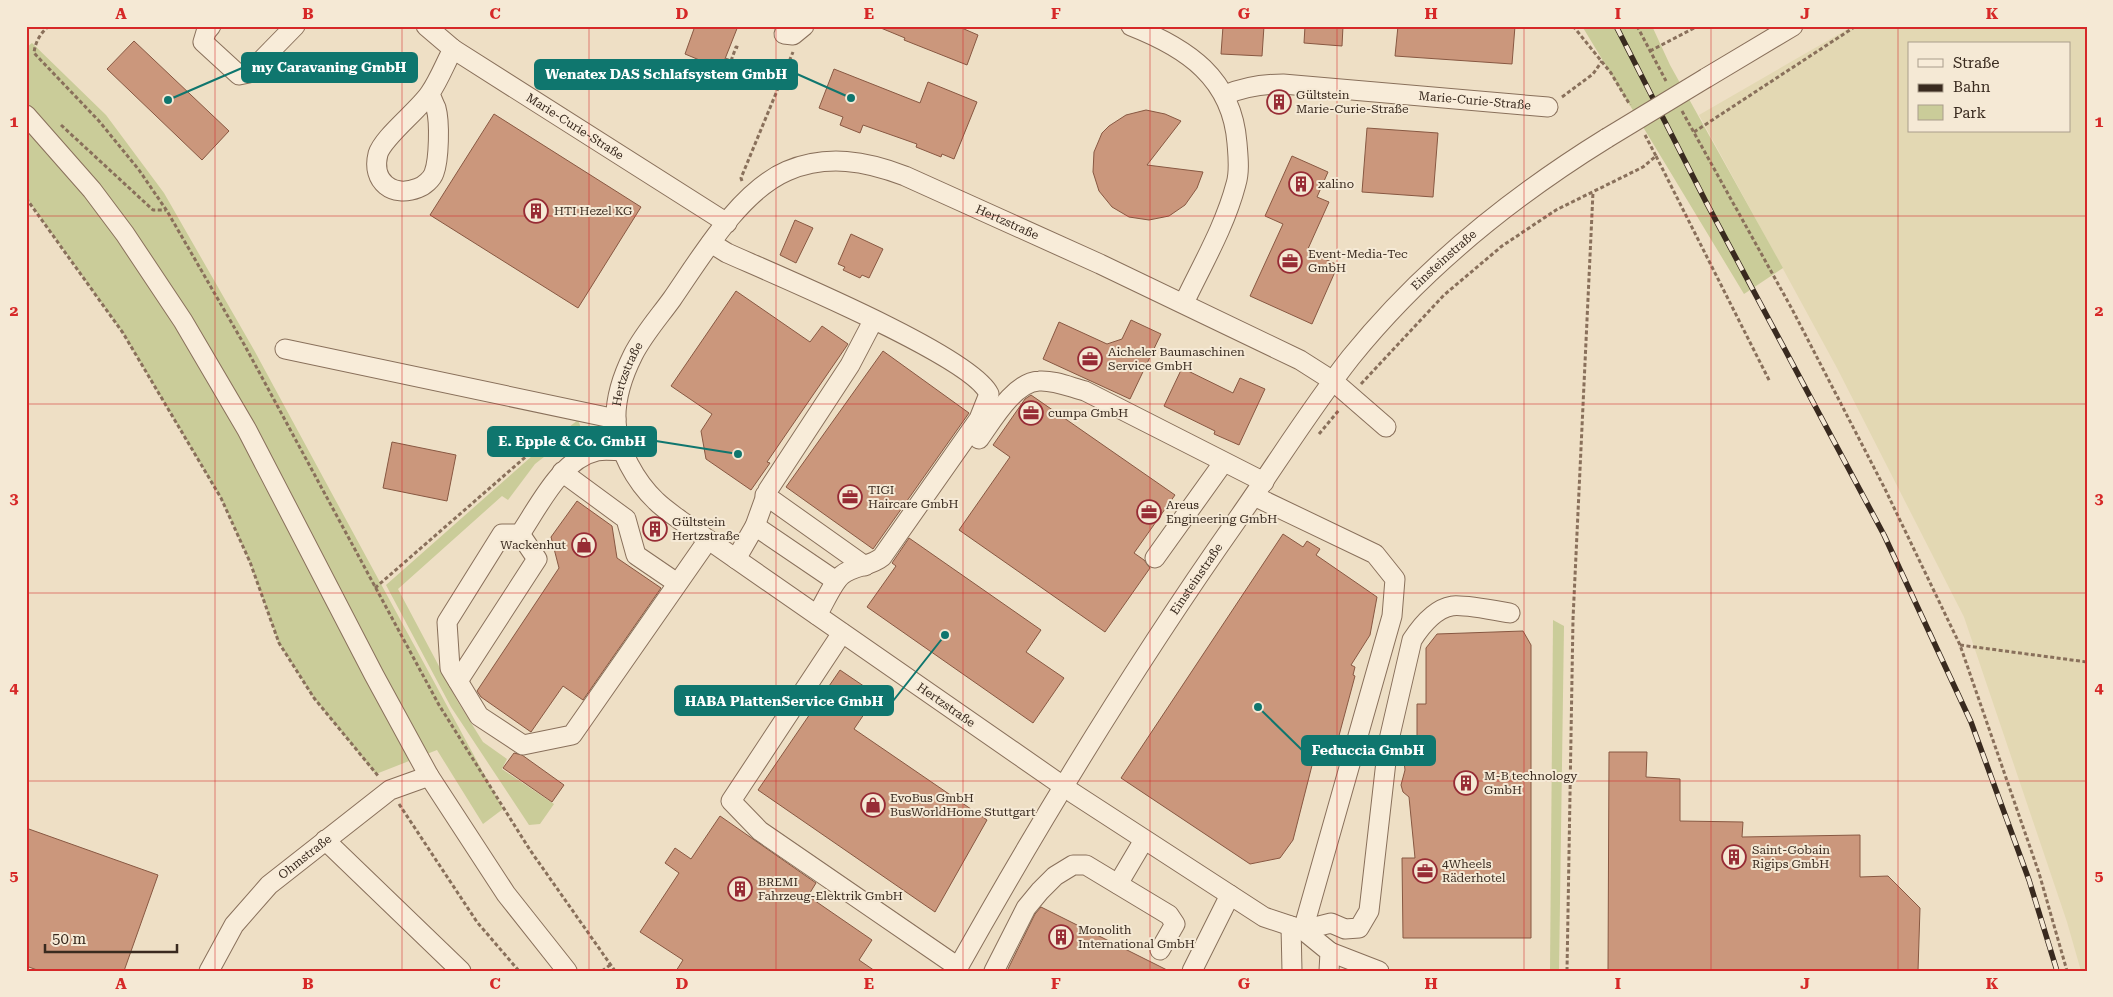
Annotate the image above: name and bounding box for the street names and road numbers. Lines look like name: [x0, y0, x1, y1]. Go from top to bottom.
street label: Marie-Curie-Straße: [1418, 89, 1532, 113]
street label: Marie-Curie-Straße: [524, 90, 627, 163]
street label: Hertzstraße: [974, 202, 1041, 243]
street label: Einsteinstraße: [1408, 227, 1480, 293]
street label: Hertzstraße: [610, 339, 646, 407]
street label: Einsteinstraße: [1167, 540, 1226, 617]
street label: Hertzstraße: [914, 680, 978, 730]
street label: Ohmstraße: [275, 831, 335, 882]

